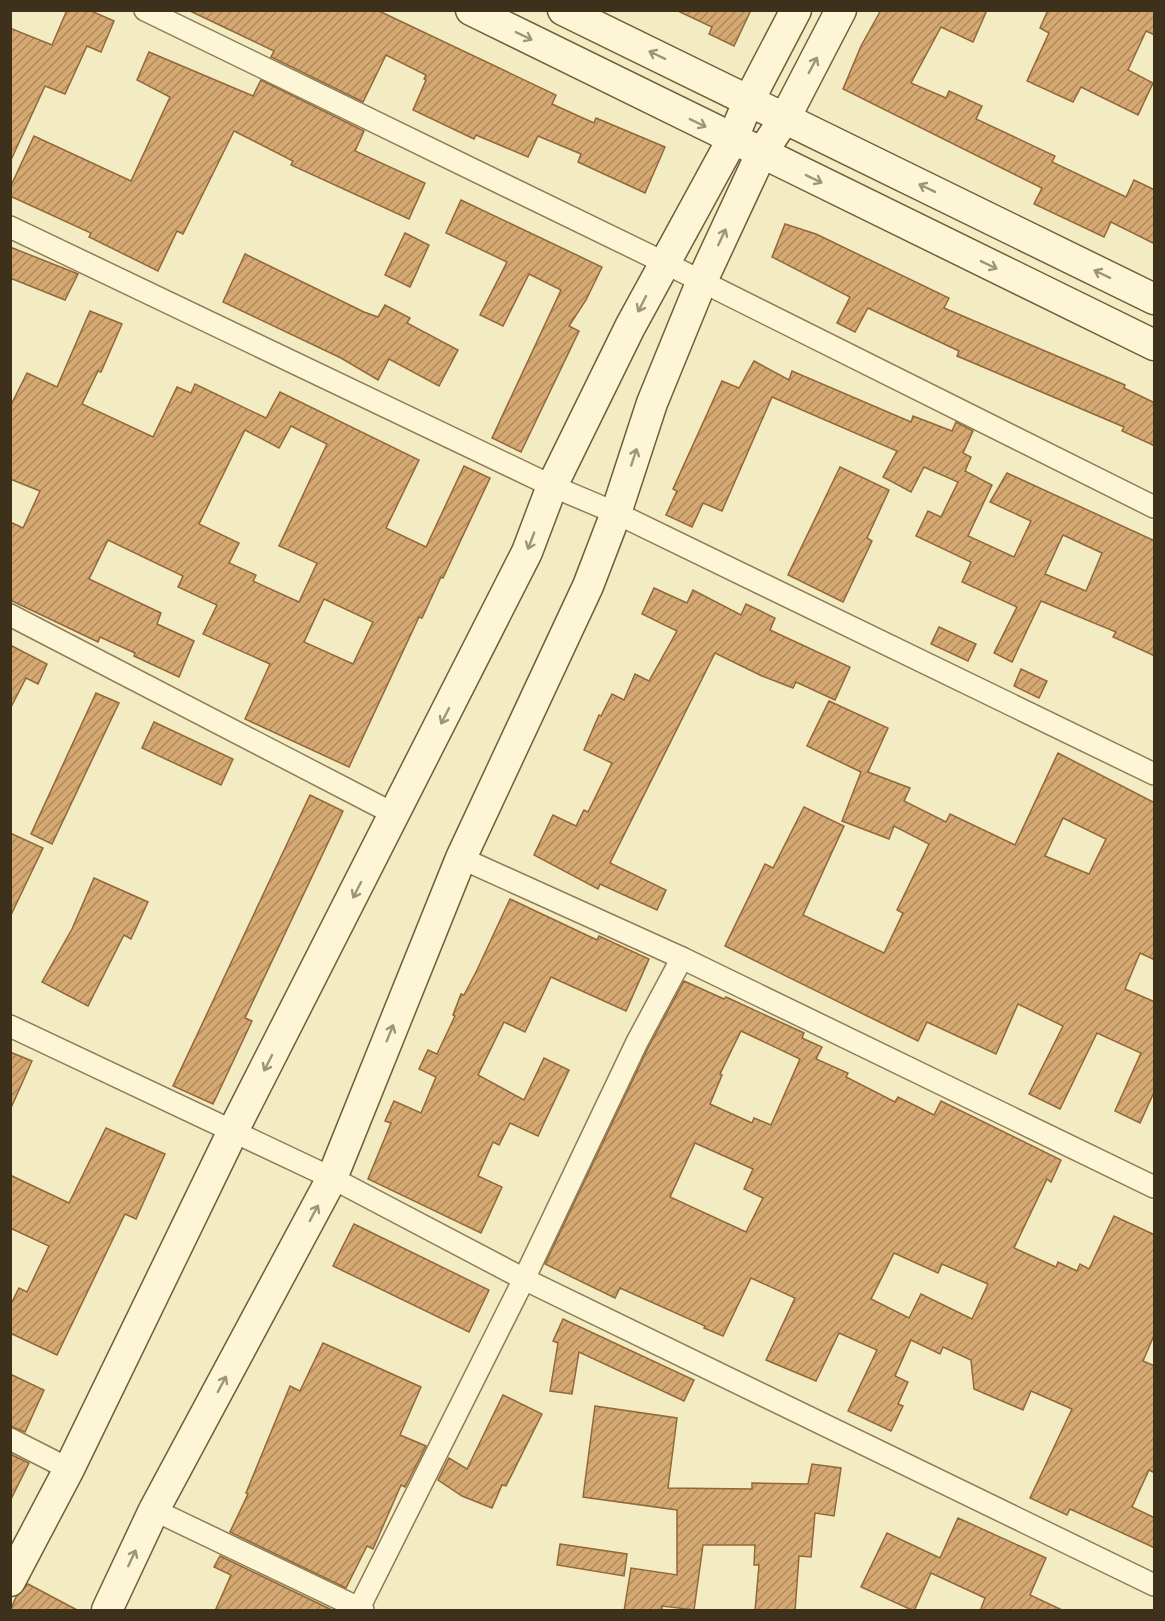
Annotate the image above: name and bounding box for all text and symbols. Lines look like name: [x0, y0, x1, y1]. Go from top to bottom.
one-way arrow: [514, 31, 532, 43]
one-way arrow: [648, 49, 666, 61]
one-way arrow: [808, 56, 819, 74]
one-way arrow: [689, 118, 707, 129]
one-way arrow: [804, 174, 822, 186]
one-way arrow: [918, 181, 936, 193]
one-way arrow: [717, 229, 729, 247]
one-way arrow: [980, 259, 998, 271]
one-way arrow: [1093, 267, 1111, 279]
one-way arrow: [636, 295, 648, 312]
one-way arrow: [630, 448, 641, 467]
one-way arrow: [525, 531, 536, 550]
one-way arrow: [439, 706, 451, 724]
one-way arrow: [351, 881, 363, 899]
one-way arrow: [385, 1025, 396, 1043]
one-way arrow: [262, 1054, 273, 1072]
one-way arrow: [309, 1204, 320, 1222]
one-way arrow: [217, 1376, 228, 1394]
one-way arrow: [127, 1549, 139, 1567]

